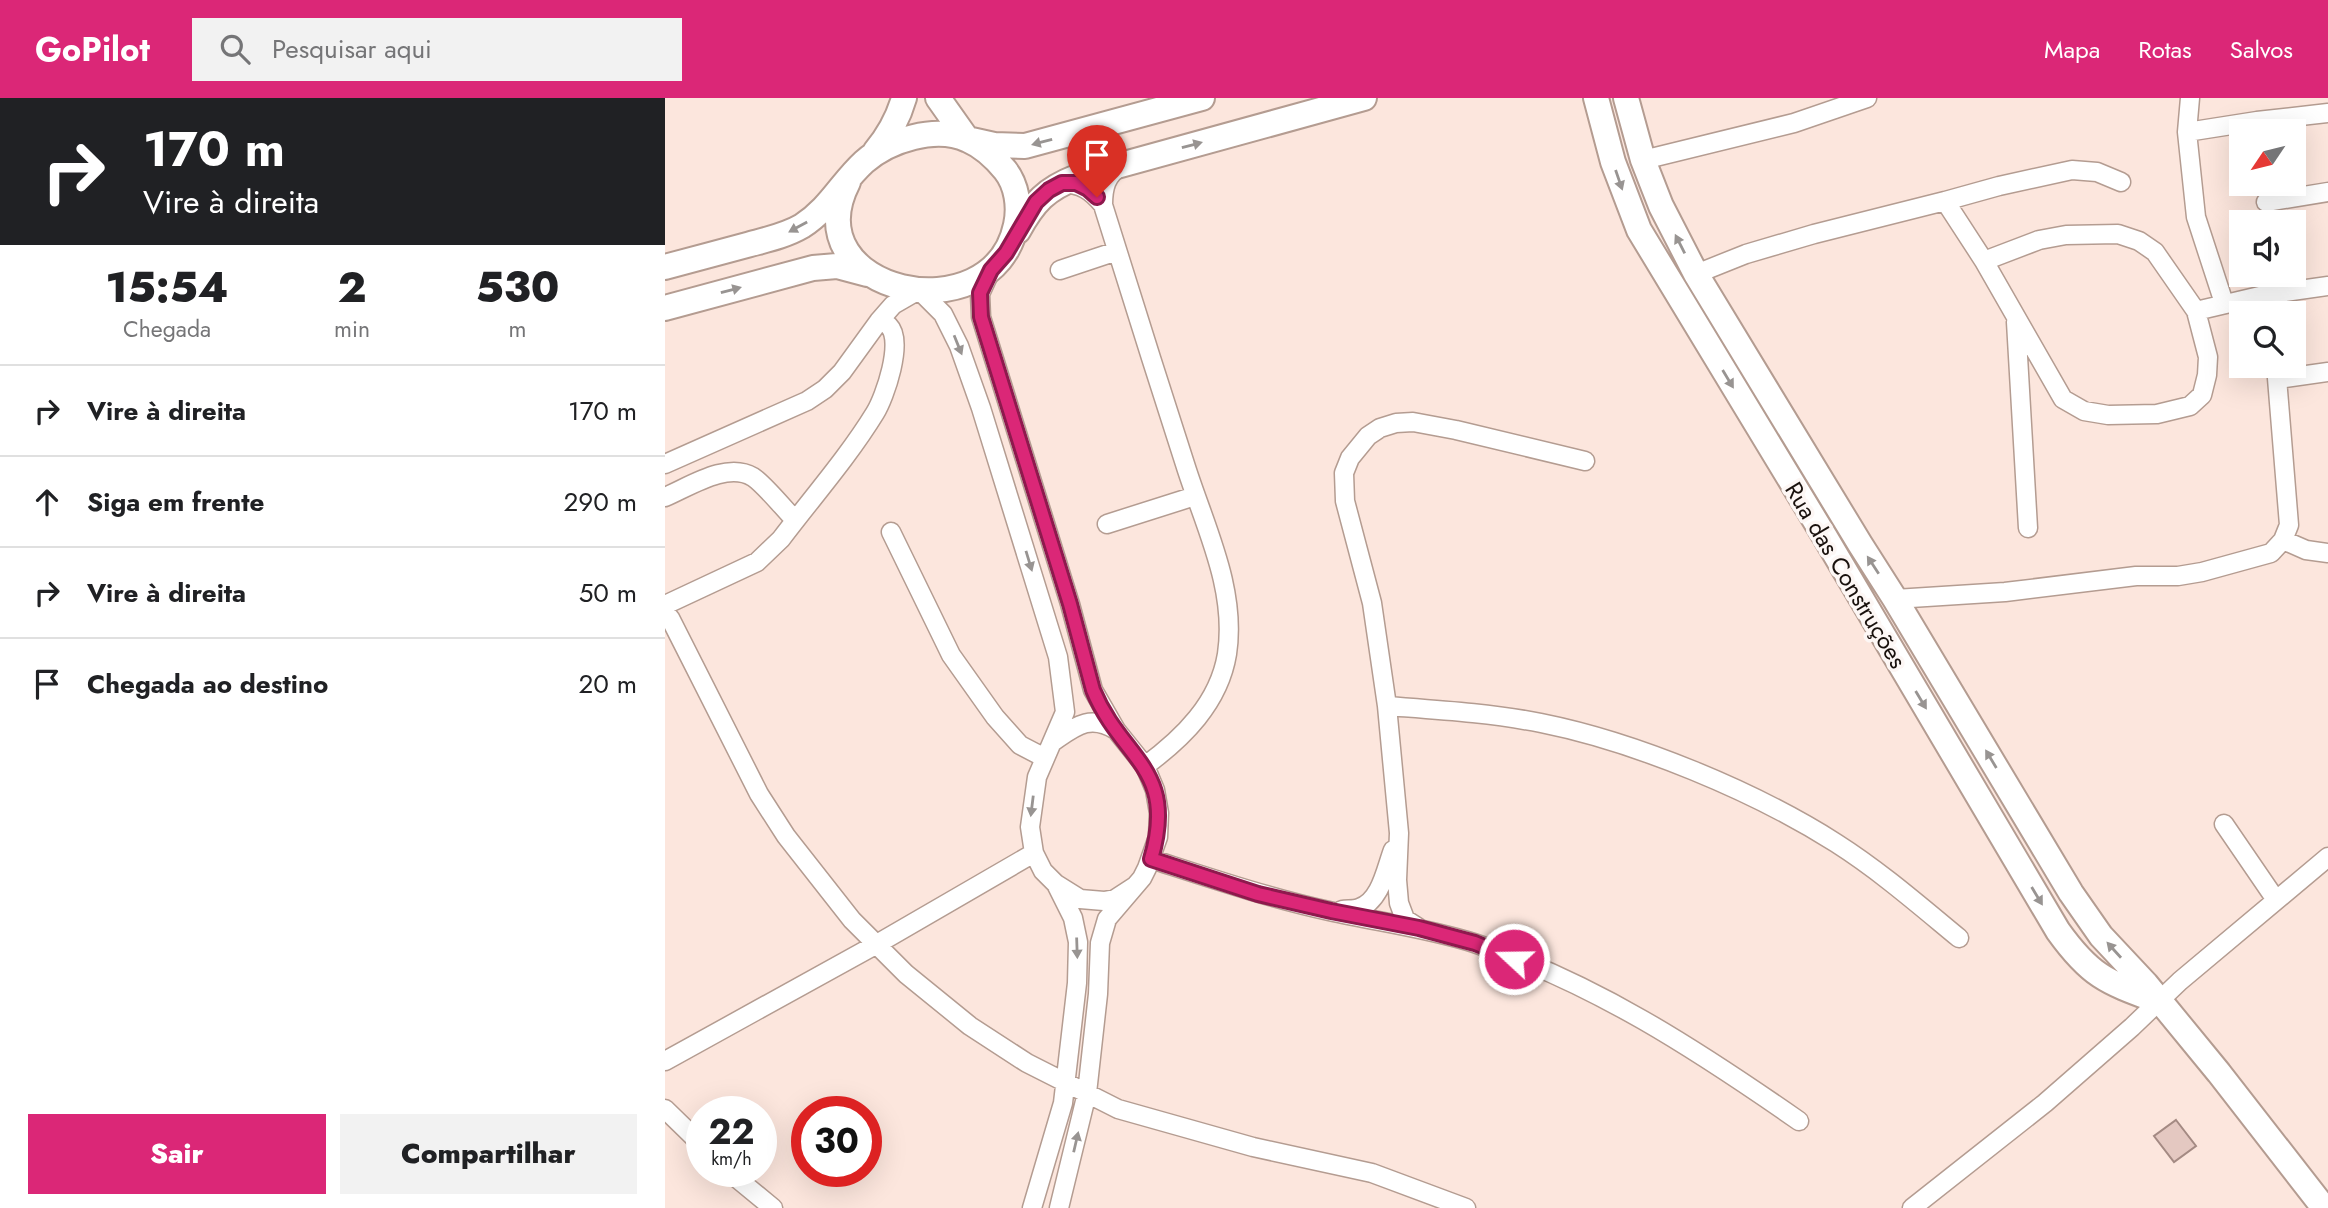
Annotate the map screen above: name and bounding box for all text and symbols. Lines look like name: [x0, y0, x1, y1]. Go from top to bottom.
search box: [192, 18, 682, 81]
text: GoPilot: [35, 26, 150, 73]
icon: search: [216, 30, 254, 68]
text: Pesquisar aqui: [272, 30, 432, 68]
text: Mapa: [2044, 32, 2100, 67]
text: Rotas: [2138, 32, 2192, 67]
text: Salvos: [2230, 32, 2293, 67]
text: 170 m: [143, 114, 285, 184]
north arrow: [2229, 119, 2307, 196]
map controls: [2229, 119, 2306, 378]
pin: [1067, 125, 1127, 197]
icon: right: [28, 126, 119, 217]
icon: arrive: [1078, 136, 1116, 174]
one-way arrow: [1031, 137, 1052, 147]
one-way arrow: [1181, 139, 1203, 150]
one-way arrow: [1614, 170, 1625, 191]
text: Vire à direita: [143, 179, 319, 225]
button: sound: [2229, 210, 2306, 287]
one-way arrow: [788, 221, 807, 233]
one-way arrow: [1674, 234, 1686, 254]
text: 15:54: [106, 257, 229, 318]
text: 2: [338, 257, 366, 318]
text: 530: [476, 257, 559, 318]
one-way arrow: [720, 284, 742, 295]
button: search: [2229, 301, 2306, 378]
text: Chegada: [123, 312, 211, 346]
text: min: [334, 312, 370, 346]
text: m: [509, 312, 527, 346]
one-way arrow: [953, 335, 964, 356]
one-way arrow: [1722, 369, 1734, 388]
icon: right: [28, 392, 66, 430]
text: Vire à direita: [87, 392, 246, 430]
text: 170 m: [568, 392, 637, 430]
street label: Rua das Construções: [1776, 475, 1916, 675]
icon: ahead: [28, 483, 66, 521]
text: Siga em frente: [87, 483, 264, 521]
text: 290 m: [564, 483, 637, 521]
one-way arrow: [1024, 551, 1035, 572]
one-way arrow: [1867, 555, 1880, 574]
icon: right: [28, 574, 66, 612]
text: Vire à direita: [87, 574, 246, 612]
text: 50 m: [579, 574, 637, 612]
icon: arrive: [28, 665, 66, 703]
text: Chegada ao destino: [87, 665, 328, 703]
text: 20 m: [579, 665, 637, 703]
one-way arrow: [1914, 690, 1926, 710]
one-way arrow: [1985, 750, 1997, 769]
one-way arrow: [1027, 796, 1038, 818]
one-way arrow: [2030, 886, 2043, 905]
position arrow: [1477, 922, 1551, 996]
one-way arrow: [1072, 937, 1083, 959]
one-way arrow: [2106, 942, 2122, 959]
speed limit sign: 30: [791, 1096, 882, 1187]
text: 22: [709, 1107, 754, 1157]
button: Sair: [28, 1114, 326, 1194]
button: Compartilhar: [340, 1114, 637, 1194]
one-way arrow: [1071, 1131, 1082, 1153]
text: km/h: [711, 1146, 752, 1172]

